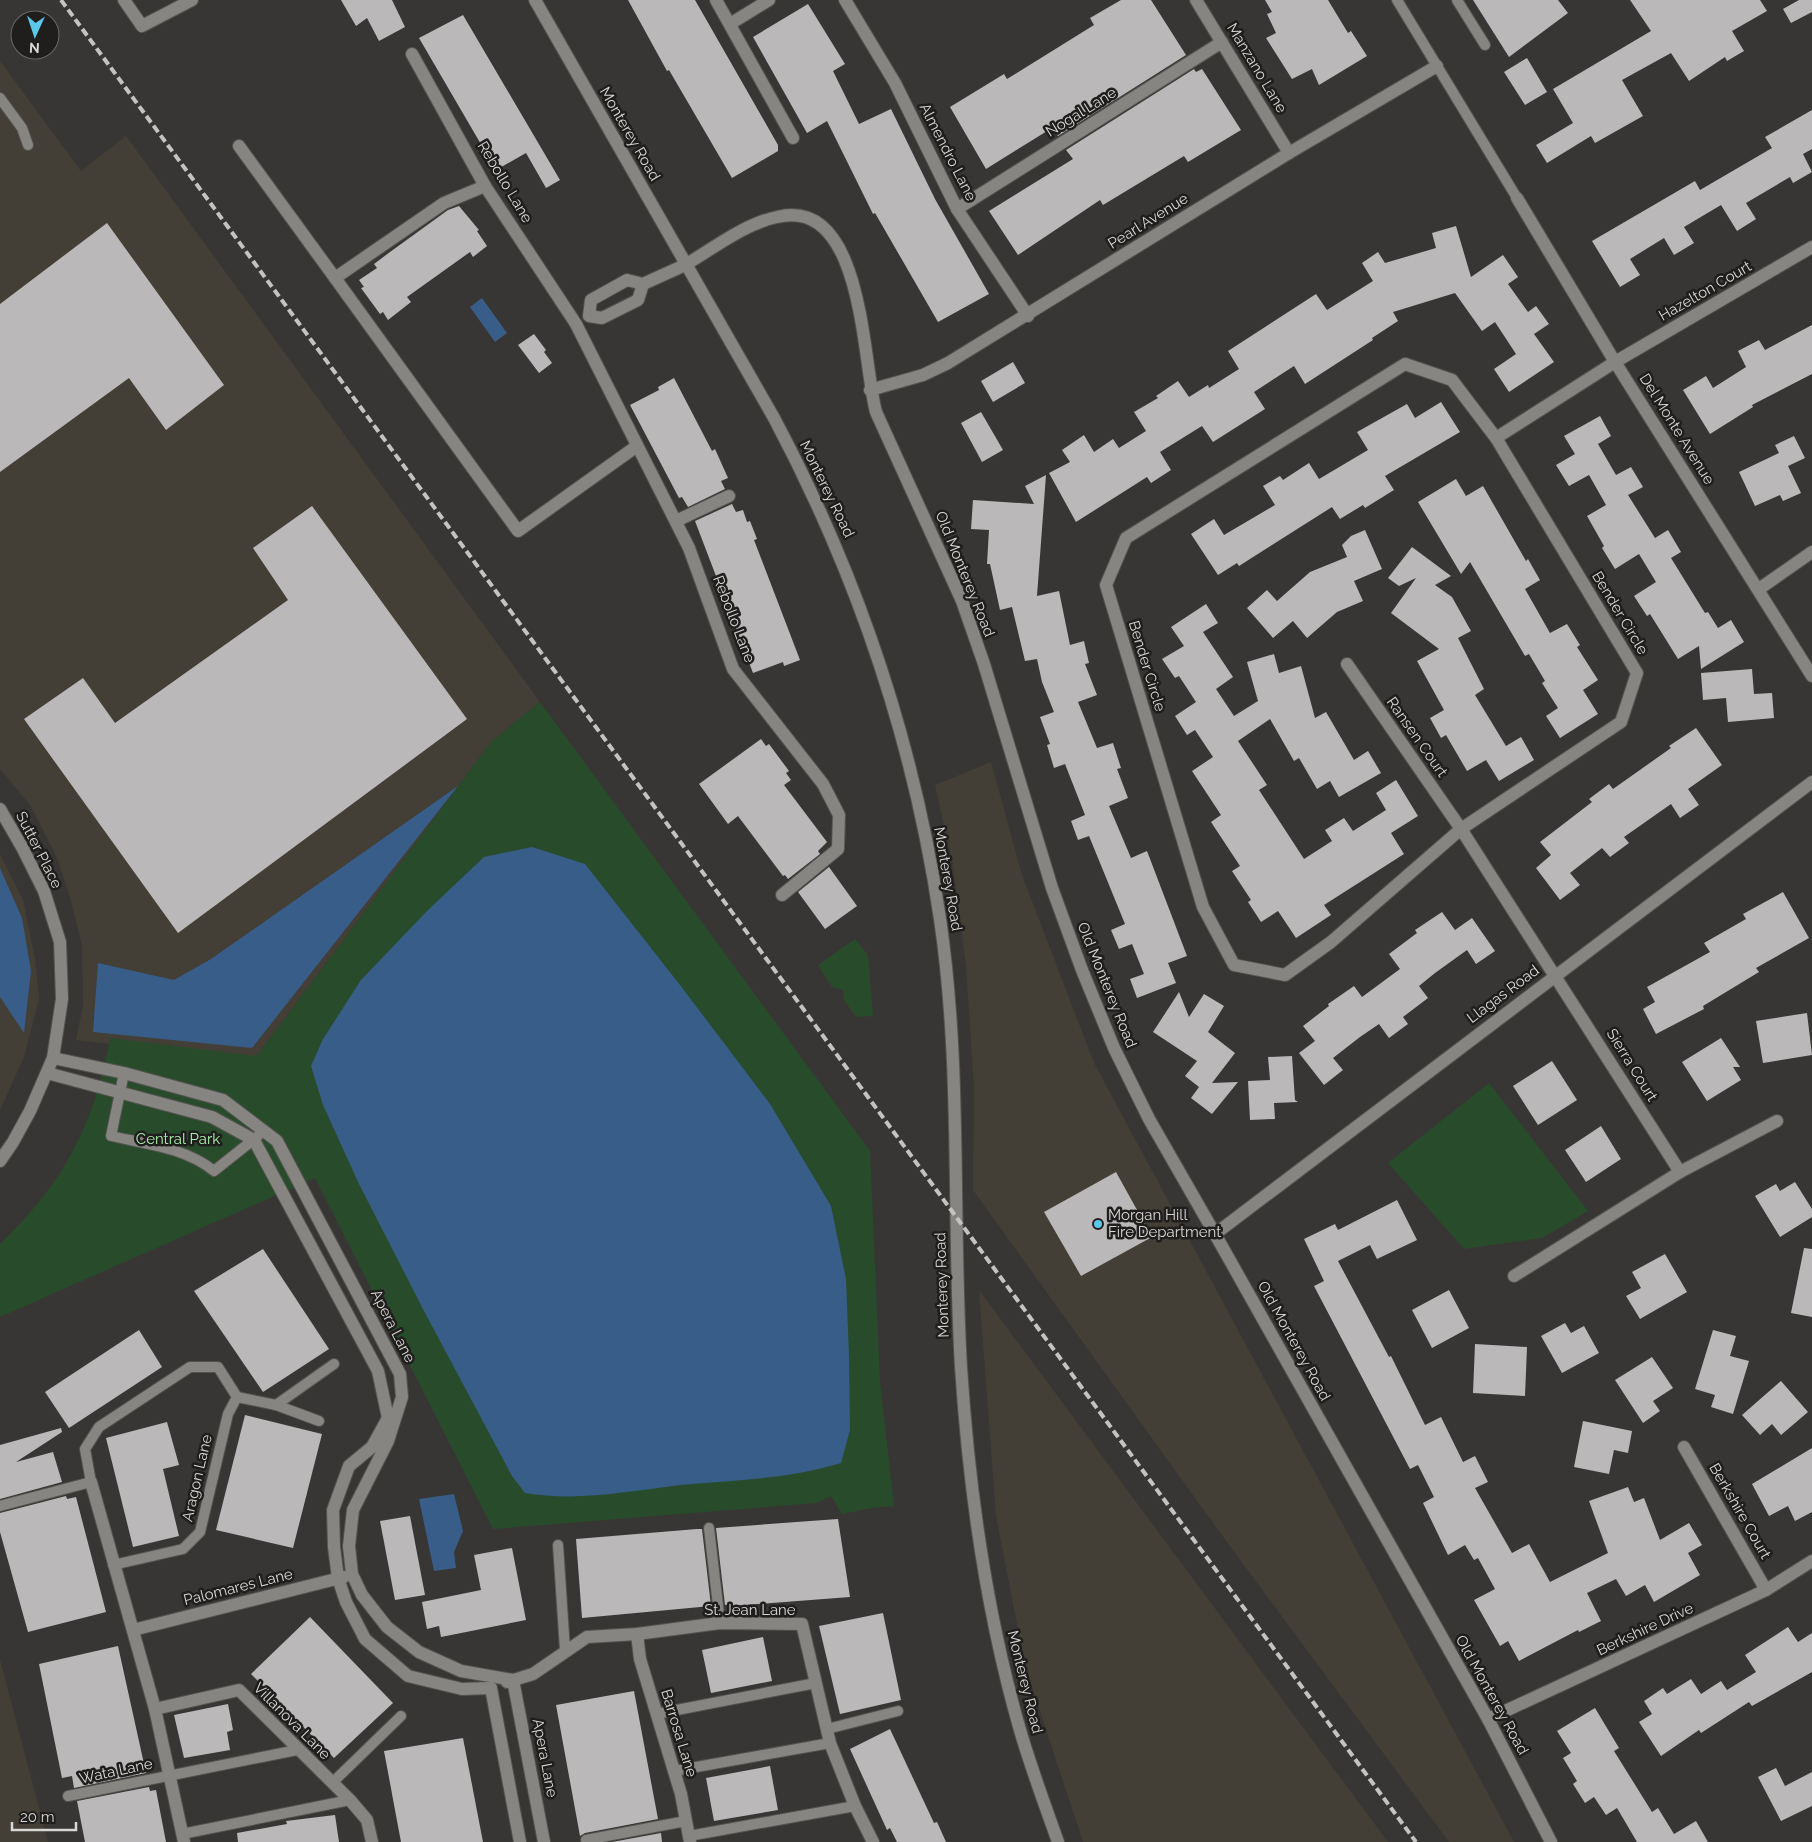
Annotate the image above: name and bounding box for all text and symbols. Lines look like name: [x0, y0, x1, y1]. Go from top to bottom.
north arrow: [10, 10, 60, 60]
street label: Manzano Lane: [1223, 20, 1291, 116]
text: N: [29, 40, 40, 56]
street label: Nogal Lane: [1042, 83, 1120, 141]
street label: Monterey Road: [596, 84, 664, 184]
street label: Almendro Lane: [916, 100, 980, 204]
street label: Rebollo Lane: [474, 138, 536, 226]
street label: Pearl Avenue: [1105, 189, 1192, 253]
street label: Hazelton Court: [1655, 257, 1755, 325]
street label: Del Monte Avenue: [1636, 370, 1718, 488]
street label: Monterey Road: [796, 438, 858, 540]
street label: Old Monterey Road: [932, 509, 998, 639]
street label: Bender Circle: [1588, 568, 1652, 658]
street label: Rebollo Lane: [709, 573, 759, 665]
street label: Bender Circle: [1125, 618, 1169, 714]
street label: Ransen Court: [1383, 693, 1451, 781]
street label: Sutter Place: [12, 808, 66, 892]
street label: Monterey Road: [930, 826, 966, 932]
street label: Old Monterey Road: [1074, 920, 1140, 1050]
street label: Llagas Road: [1463, 961, 1543, 1027]
street label: Sierra Court: [1603, 1025, 1661, 1105]
park label: Central Park: [136, 1130, 220, 1148]
place label: Morgan Hill Fire Department: [1108, 1206, 1221, 1241]
marker: Morgan Hill Fire Department: [1092, 1218, 1104, 1230]
street label: Monterey Road: [931, 1232, 953, 1338]
street label: Old Monterey Road: [1254, 1278, 1334, 1404]
street label: Apera Lane: [367, 1286, 419, 1366]
street label: Aragon Lane: [178, 1433, 216, 1523]
street label: Berkshire Court: [1705, 1460, 1775, 1562]
street label: Palomares Lane: [182, 1565, 295, 1609]
street label: Berkshire Drive: [1594, 1599, 1696, 1659]
street label: St. Jean Lane: [704, 1601, 796, 1619]
street label: Monterey Road: [1004, 1629, 1046, 1735]
street label: Old Monterey Road: [1452, 1632, 1532, 1758]
street label: Villanova Lane: [250, 1679, 334, 1763]
street label: Barrosa Lane: [657, 1687, 701, 1779]
street label: Apera Lane: [529, 1717, 561, 1799]
street label: Wata Lane: [78, 1754, 154, 1788]
scale bar: [12, 1800, 76, 1832]
text: 20 m: [20, 1808, 55, 1826]

